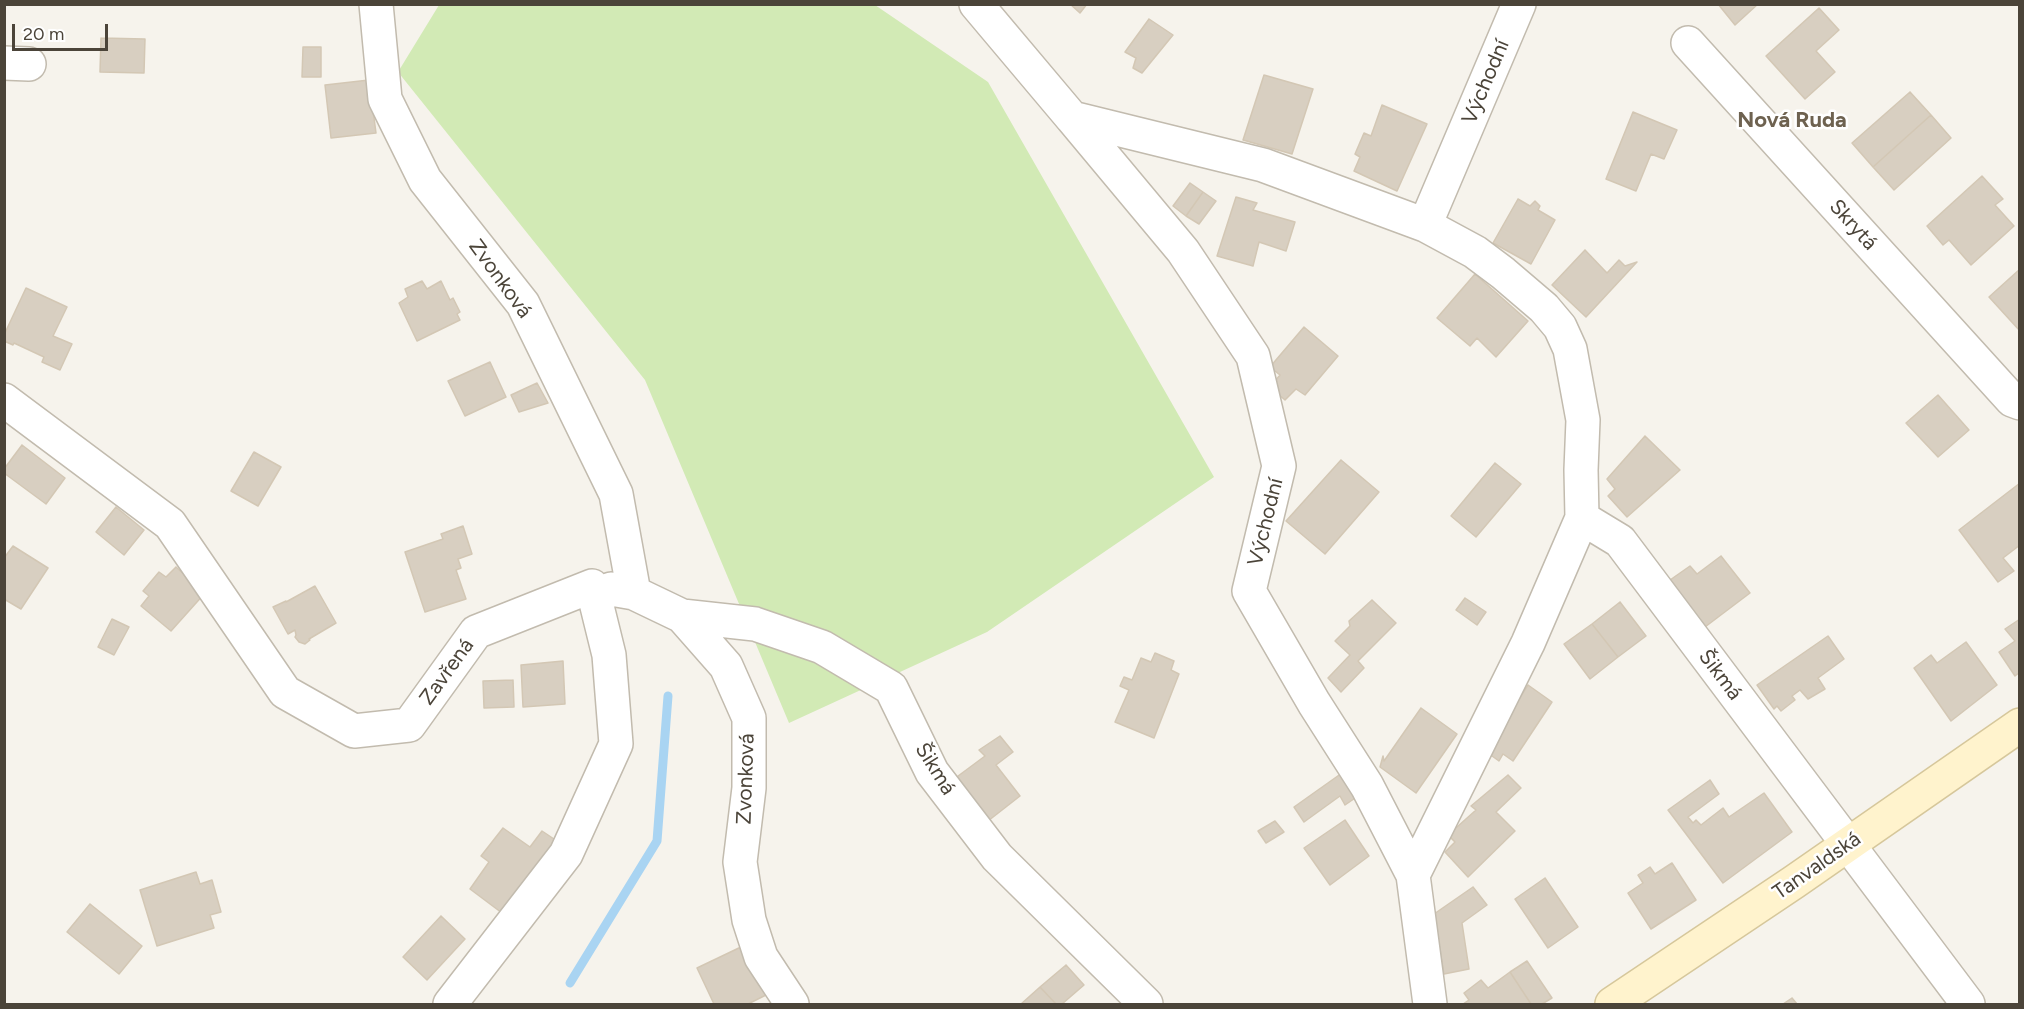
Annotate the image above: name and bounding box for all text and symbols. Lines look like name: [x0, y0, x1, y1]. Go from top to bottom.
scale bar: [15, 12, 111, 50]
text: 20 m: [23, 23, 64, 45]
street label: Východní: [1457, 36, 1515, 128]
district label: Nová Ruda: [1737, 108, 1847, 134]
street label: Skrytá: [1824, 194, 1882, 256]
street label: Zvonková: [463, 235, 537, 323]
street label: Východní: [1243, 476, 1289, 568]
street label: Zavřená: [414, 634, 480, 710]
street label: Šikmá: [1693, 645, 1747, 705]
street label: Zvonková: [732, 733, 760, 825]
street label: Šikmá: [909, 738, 961, 800]
street label: Tanvaldská: [1768, 827, 1866, 905]

